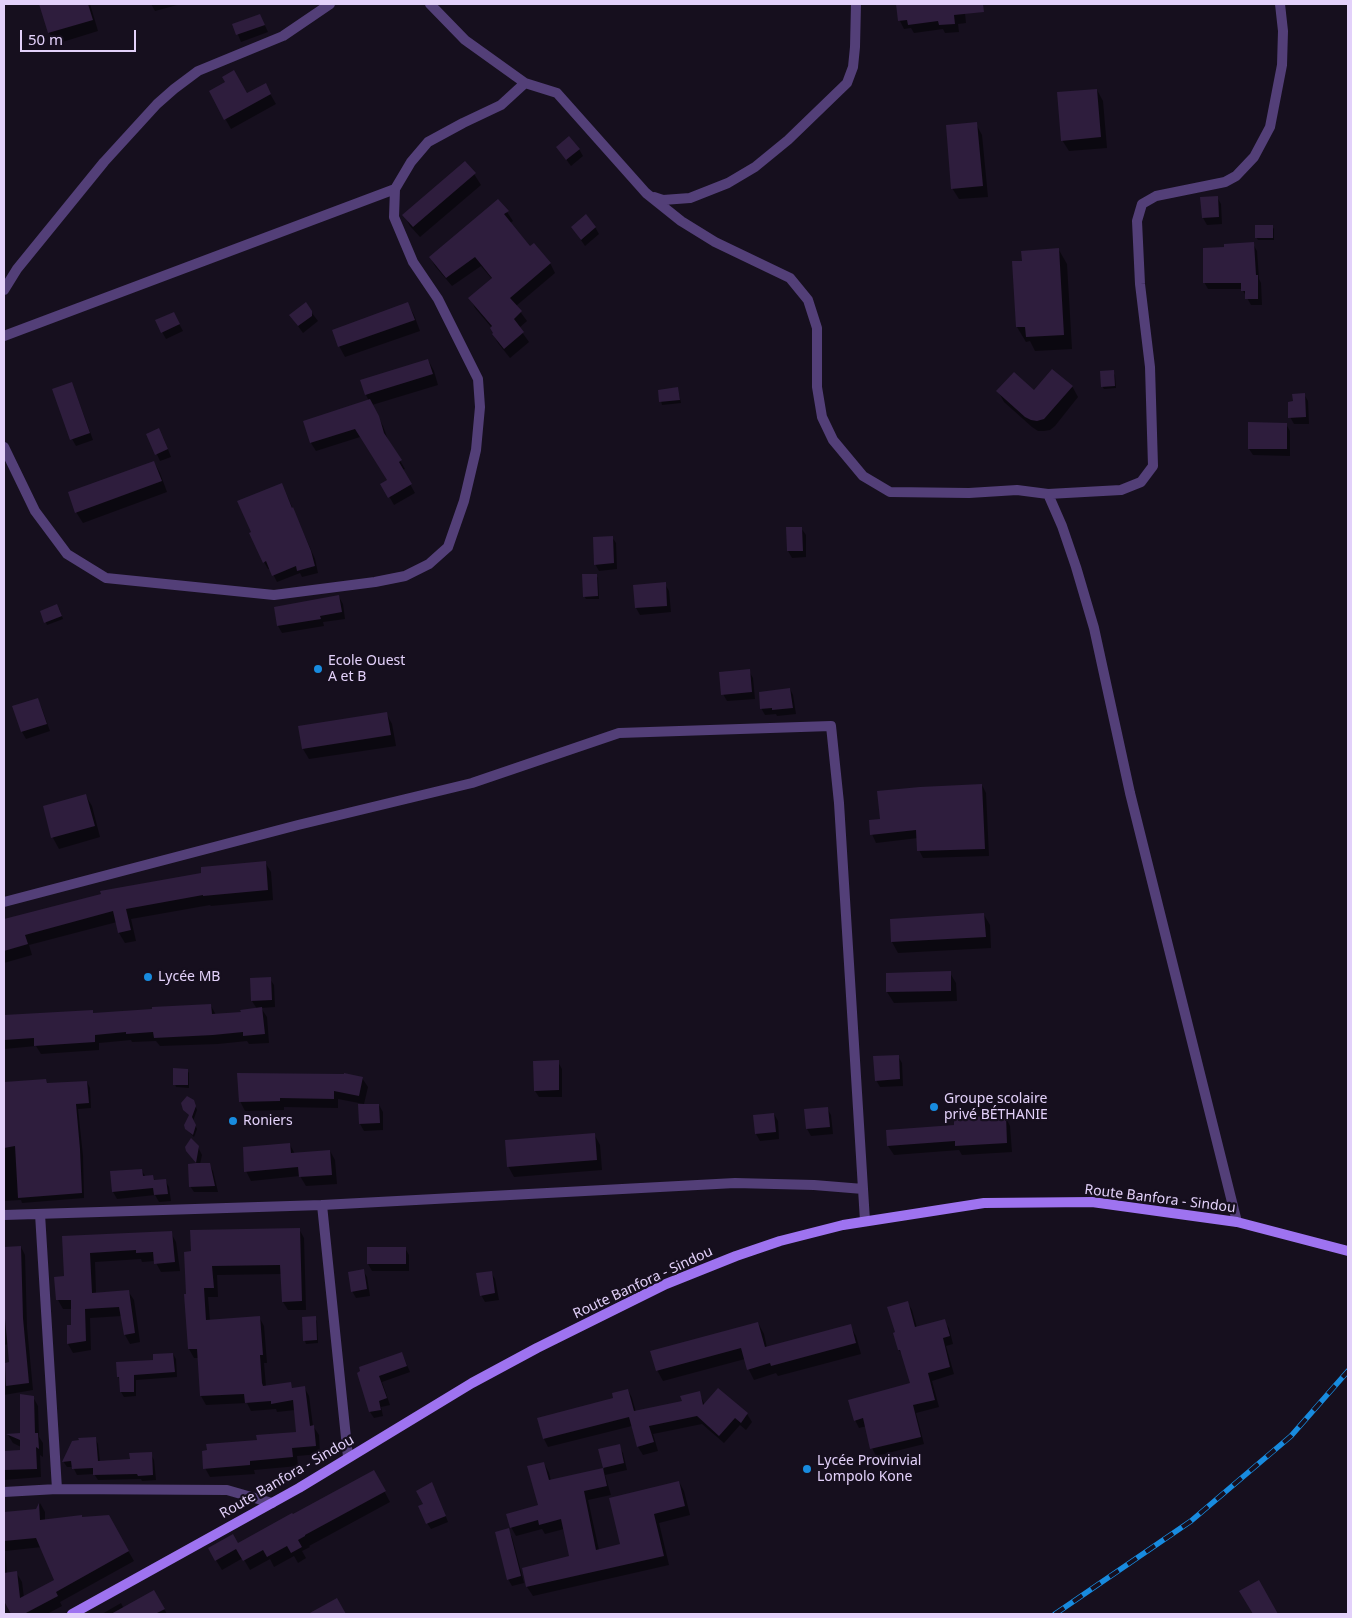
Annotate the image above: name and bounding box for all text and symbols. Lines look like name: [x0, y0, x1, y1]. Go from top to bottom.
scale bar: [22, 20, 139, 52]
text: 50 m: [28, 29, 63, 49]
place label: Ecole Ouest A et B: [328, 653, 405, 686]
marker: Ecole Ouest A et B: [312, 663, 324, 675]
place label: Lycée MB: [158, 969, 220, 985]
marker: Lycée MB: [142, 971, 154, 983]
place label: Groupe scolaire privé BÉTHANIE: [944, 1091, 1048, 1124]
marker: Groupe scolaire privé BÉTHANIE: [928, 1101, 940, 1113]
place label: Roniers: [243, 1113, 293, 1129]
marker: Roniers: [227, 1115, 239, 1127]
street label: Route Banfora - Sindou: [1083, 1181, 1237, 1217]
street label: Route Banfora - Sindou: [571, 1243, 715, 1323]
street label: Route Banfora - Sindou: [217, 1432, 357, 1522]
place label: Lycée Provinvial Lompolo Kone: [817, 1453, 921, 1485]
marker: Lycée Provinvial Lompolo Kone: [801, 1463, 813, 1475]

